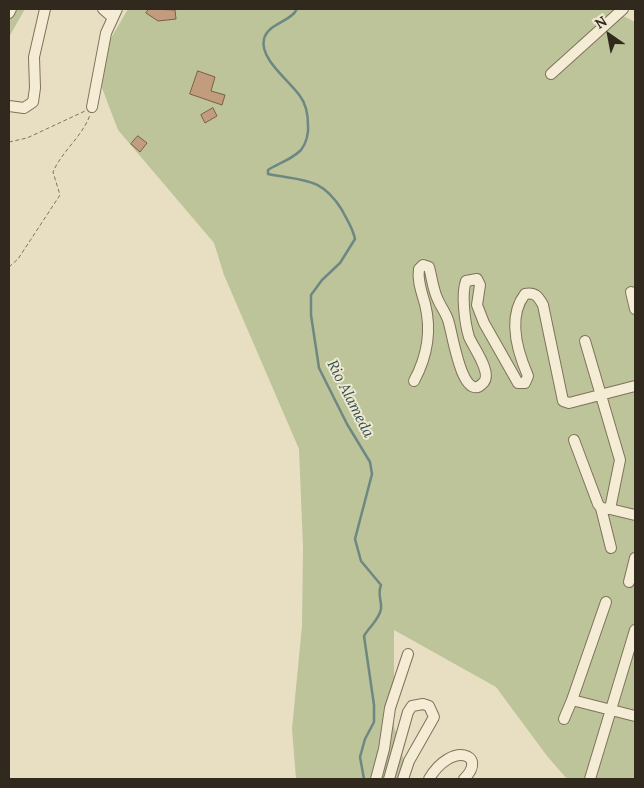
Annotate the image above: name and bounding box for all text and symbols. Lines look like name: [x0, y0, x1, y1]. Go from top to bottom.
north arrow: [584, 10, 634, 60]
text: N: [591, 12, 610, 33]
water label: Rio Alameda: [323, 357, 377, 441]

